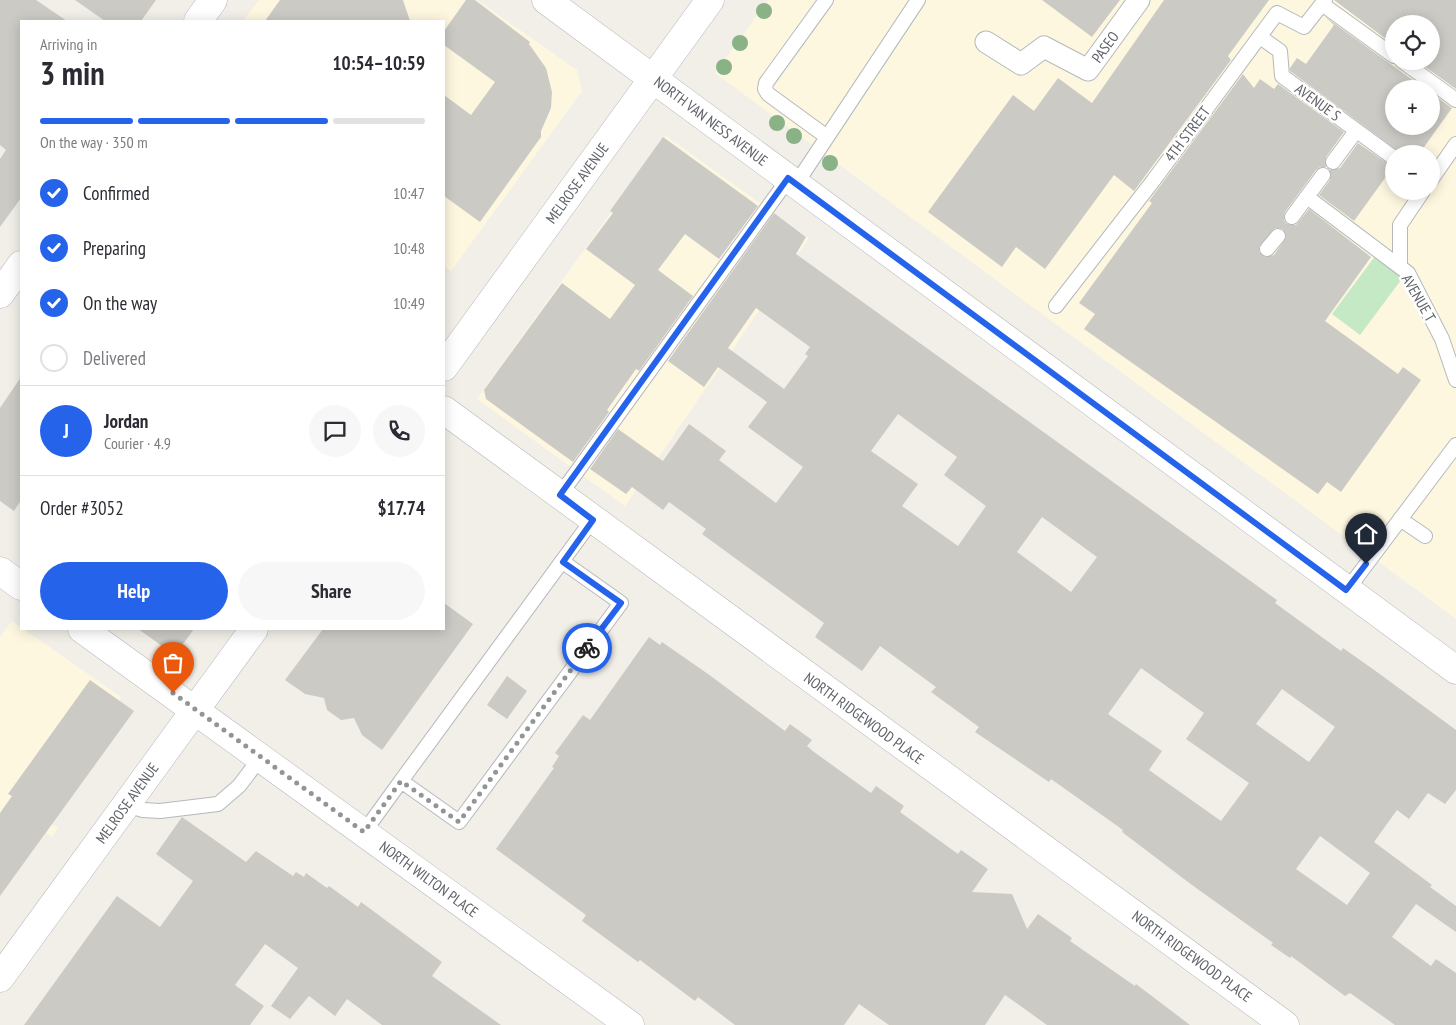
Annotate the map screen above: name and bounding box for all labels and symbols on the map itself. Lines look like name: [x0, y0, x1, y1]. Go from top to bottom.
street label: PASEO: [1087, 28, 1123, 66]
street label: NORTH VAN NESS AVENUE: [650, 72, 772, 170]
street label: AVENUE S: [1291, 79, 1345, 125]
street label: 4TH STREET: [1160, 102, 1214, 166]
street label: MELROSE AVENUE: [541, 139, 613, 227]
street label: AVENUE T: [1398, 271, 1440, 325]
pin: [1345, 513, 1387, 564]
courier: [562, 623, 612, 673]
pin: [152, 642, 194, 693]
street label: NORTH RIDGEWOOD PLACE: [800, 668, 928, 768]
street label: MELROSE AVENUE: [91, 759, 163, 847]
street label: NORTH WILTON PLACE: [376, 837, 482, 921]
street label: NORTH RIDGEWOOD PLACE: [1128, 906, 1256, 1006]

